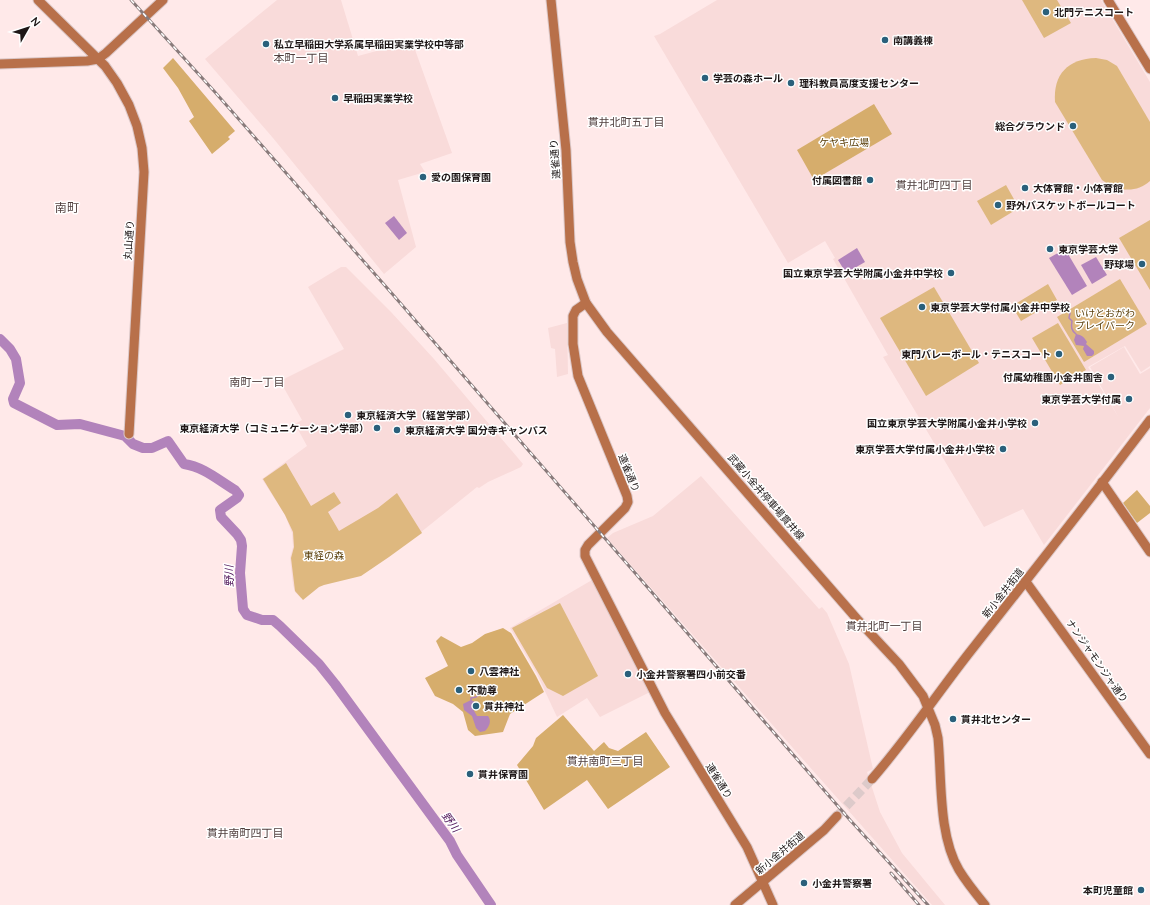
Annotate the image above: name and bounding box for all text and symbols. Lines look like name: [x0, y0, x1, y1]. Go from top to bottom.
place label: 北門テニスコート: [1054, 6, 1134, 19]
marker: 北門テニスコート: [1041, 7, 1051, 17]
north arrow: [8, 8, 48, 48]
text: N: [28, 14, 44, 29]
place label: 南講義棟: [893, 34, 933, 47]
marker: 南講義棟: [880, 35, 890, 45]
place label: 私立早稲田大学系属早稲田実業学校中等部: [274, 38, 464, 51]
marker: 私立早稲田大学系属早稲田実業学校中等部: [261, 39, 271, 49]
district label: 本町一丁目: [274, 51, 329, 65]
place label: 学芸の森ホール: [713, 72, 783, 85]
marker: 学芸の森ホール: [700, 73, 710, 83]
place label: 理科教員高度支援センター: [799, 77, 919, 90]
marker: 理科教員高度支援センター: [786, 78, 796, 88]
place label: 早稲田実業学校: [343, 92, 413, 105]
marker: 早稲田実業学校: [330, 93, 340, 103]
district label: 貫井北町五丁目: [588, 115, 665, 129]
place label: 総合グラウンド: [995, 120, 1065, 133]
marker: 総合グラウンド: [1068, 121, 1078, 131]
park label: ケヤキ広場: [819, 136, 869, 149]
street label: 連雀通り: [547, 139, 563, 179]
place label: 愛の園保育園: [431, 171, 491, 184]
marker: 愛の園保育園: [418, 172, 428, 182]
place label: 付属図書館: [812, 174, 862, 187]
marker: 付属図書館: [865, 175, 875, 185]
district label: 貫井北町四丁目: [896, 178, 973, 192]
place label: 大体育館・小体育館: [1033, 182, 1123, 195]
marker: 大体育館・小体育館: [1020, 183, 1030, 193]
place label: 野外バスケットボールコート: [1006, 199, 1136, 212]
district label: 南町: [55, 200, 79, 215]
marker: 野外バスケットボールコート: [993, 200, 1003, 210]
street label: 丸山通り: [121, 220, 137, 260]
place label: 東京学芸大学: [1058, 243, 1118, 256]
marker: 東京学芸大学: [1045, 244, 1055, 254]
place label: 野球場: [1104, 258, 1134, 271]
marker: 野球場: [1137, 259, 1147, 269]
place label: 国立東京学芸大学附属小金井中学校: [783, 267, 943, 280]
marker: 国立東京学芸大学附属小金井中学校: [946, 268, 956, 278]
place label: 東京学芸大学付属小金井中学校: [930, 301, 1070, 314]
marker: 東京学芸大学付属小金井中学校: [917, 302, 927, 312]
park label: いけとおがわ プレイパーク: [1075, 307, 1135, 332]
place label: 東門バレーボール・テニスコート: [901, 348, 1051, 361]
marker: 東門バレーボール・テニスコート: [1054, 349, 1064, 359]
place label: 付属幼稚園小金井園舎: [1003, 371, 1103, 384]
marker: 付属幼稚園小金井園舎: [1106, 372, 1116, 382]
district label: 南町一丁目: [230, 375, 285, 389]
place label: 東京学芸大学付属: [1041, 393, 1121, 406]
marker: 東京学芸大学付属: [1124, 394, 1134, 404]
place label: 東京経済大学（経営学部）: [356, 409, 476, 422]
marker: 東京経済大学（経営学部）: [343, 410, 353, 420]
place label: 国立東京学芸大学附属小金井小学校: [867, 417, 1027, 430]
marker: 国立東京学芸大学附属小金井小学校: [1030, 418, 1040, 428]
place label: 東京経済大学（コミュニケーション学部）: [179, 422, 369, 435]
marker: 東京経済大学（コミュニケーション学部）: [372, 423, 382, 433]
place label: 東京経済大学 国分寺キャンパス: [405, 424, 548, 437]
marker: 東京経済大学 国分寺キャンパス: [392, 425, 402, 435]
place label: 東京学芸大学付属小金井小学校: [855, 443, 995, 456]
marker: 東京学芸大学付属小金井小学校: [998, 444, 1008, 454]
street label: 武蔵小金井停車場貫井線: [725, 451, 807, 543]
street label: 連雀通り: [615, 452, 643, 494]
park label: 東経の森: [304, 549, 344, 562]
water label: 野川: [222, 564, 236, 587]
street label: 新小金井街道: [979, 565, 1027, 621]
street label: ナンジャモンジャ通り: [1063, 617, 1131, 705]
district label: 貫井北町一丁目: [846, 619, 923, 633]
place label: 八雲神社: [479, 665, 520, 678]
marker: 八雲神社: [466, 666, 476, 676]
place label: 小金井警察署四小前交番: [636, 668, 746, 681]
marker: 小金井警察署四小前交番: [623, 669, 633, 679]
place label: 不動尊: [467, 684, 497, 697]
marker: 不動尊: [454, 685, 464, 695]
place label: 貫井神社: [484, 700, 525, 713]
marker: 貫井神社: [471, 701, 481, 711]
place label: 貫井北センター: [961, 713, 1031, 726]
marker: 貫井北センター: [948, 714, 958, 724]
district label: 貫井南町三丁目: [567, 754, 644, 768]
street label: 連雀通り: [703, 761, 735, 801]
place label: 貫井保育園: [478, 768, 528, 781]
marker: 貫井保育園: [465, 769, 475, 779]
water label: 野川: [439, 809, 464, 836]
district label: 貫井南町四丁目: [207, 826, 284, 840]
street label: 新小金井街道: [753, 829, 807, 877]
place label: 小金井警察署: [812, 877, 872, 890]
marker: 小金井警察署: [799, 878, 809, 888]
place label: 本町児童館: [1082, 884, 1133, 897]
marker: 本町児童館: [1136, 885, 1146, 895]

